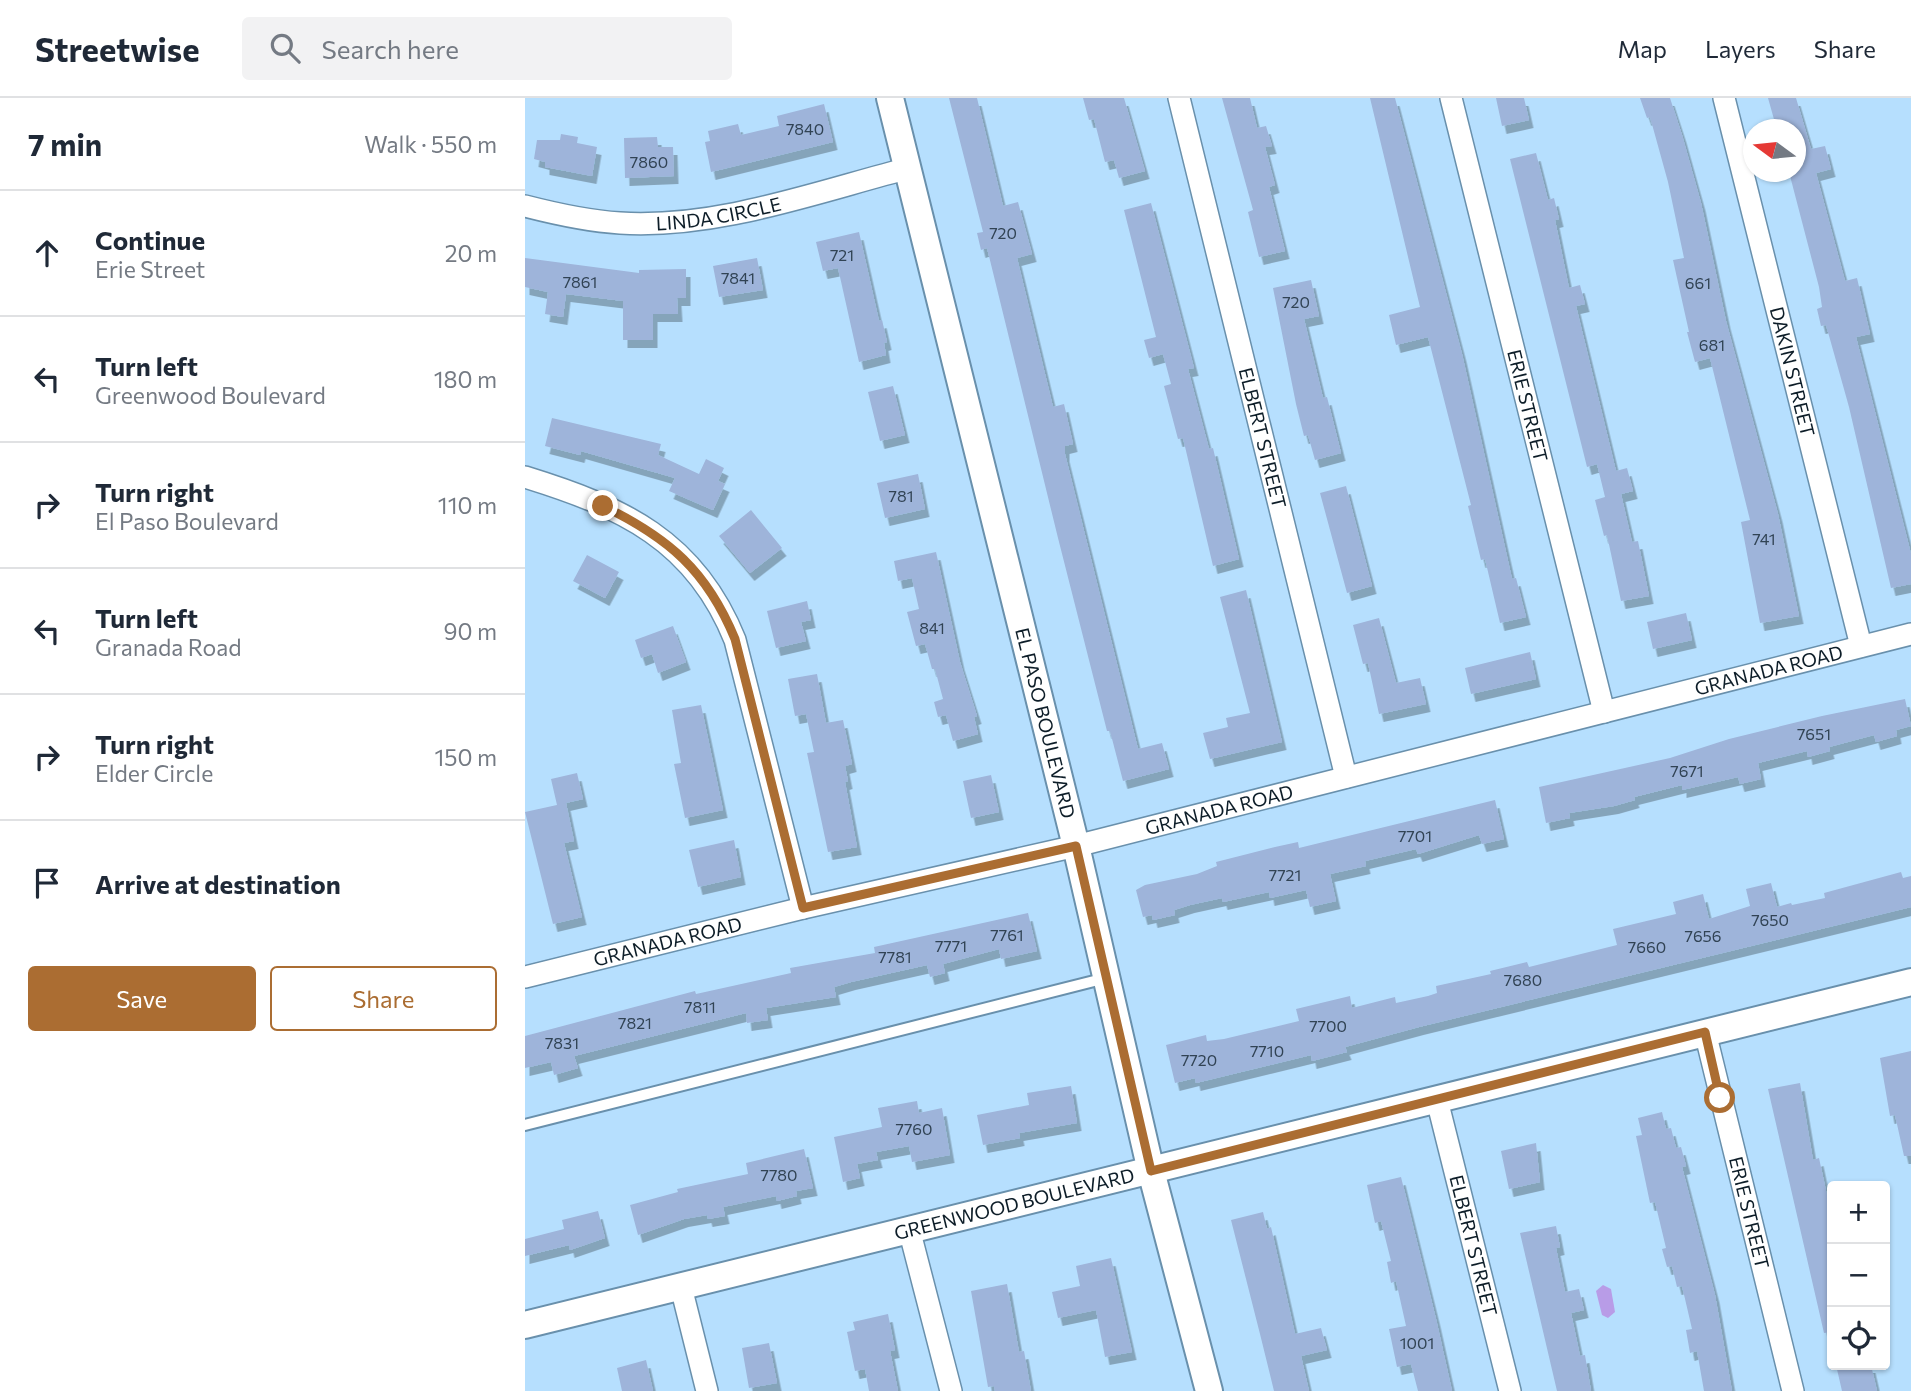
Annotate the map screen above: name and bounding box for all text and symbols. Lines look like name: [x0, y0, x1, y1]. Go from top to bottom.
search box: [242, 17, 732, 80]
text: Streetwise: [35, 28, 200, 69]
icon: search: [266, 29, 304, 67]
text: Search here: [322, 33, 459, 64]
text: Map: [1618, 34, 1667, 63]
text: Layers: [1705, 34, 1776, 63]
text: Share: [1814, 34, 1876, 63]
house number: 7840: [786, 119, 824, 138]
north arrow: [1743, 119, 1806, 182]
text: 7 min: [28, 125, 102, 162]
text: Walk · 550 m: [364, 130, 497, 158]
house number: 7860: [630, 152, 668, 171]
street label: LINDA CIRCLE: [655, 191, 783, 234]
house number: 720: [989, 223, 1017, 242]
text: Continue: [95, 224, 205, 255]
icon: ahead: [28, 234, 66, 272]
text: 20 m: [445, 239, 497, 267]
house number: 721: [830, 245, 854, 264]
text: Erie Street: [95, 255, 205, 283]
house number: 7841: [721, 268, 755, 287]
house number: 7861: [563, 272, 597, 291]
house number: 661: [1685, 273, 1711, 292]
house number: 720: [1282, 292, 1310, 311]
street label: DAKIN STREET: [1766, 304, 1820, 439]
house number: 681: [1699, 335, 1725, 354]
street label: ERIE STREET: [1503, 347, 1553, 464]
text: Turn left: [95, 350, 198, 381]
icon: left: [28, 360, 66, 398]
text: 180 m: [434, 365, 497, 393]
street label: ELBERT STREET: [1235, 365, 1291, 511]
text: Greenwood Boulevard: [95, 381, 326, 409]
text: Turn right: [95, 476, 214, 507]
icon: right: [28, 486, 66, 524]
house number: 781: [889, 486, 913, 505]
route end: [587, 490, 618, 521]
text: 110 m: [438, 491, 497, 519]
text: El Paso Boulevard: [95, 507, 279, 535]
house number: 741: [1752, 529, 1776, 548]
text: Turn left: [95, 602, 198, 633]
icon: left: [28, 612, 66, 650]
text: 90 m: [444, 617, 497, 645]
house number: 841: [919, 618, 945, 637]
street label: EL PASO BOULEVARD: [1011, 625, 1081, 821]
text: Granada Road: [95, 633, 241, 661]
street label: GRANADA ROAD: [1692, 640, 1845, 700]
house number: 7651: [1797, 724, 1831, 743]
text: Turn right: [95, 728, 214, 759]
icon: right: [28, 738, 66, 776]
text: 150 m: [434, 743, 497, 771]
text: Elder Circle: [95, 759, 213, 787]
house number: 7671: [1670, 761, 1704, 780]
street label: GRANADA ROAD: [1142, 779, 1295, 839]
house number: 7701: [1398, 826, 1432, 845]
icon: arrive: [28, 864, 66, 902]
house number: 7721: [1269, 865, 1301, 884]
text: Arrive at destination: [95, 868, 341, 899]
house number: 7650: [1751, 910, 1789, 929]
street label: GRANADA ROAD: [591, 912, 744, 971]
house number: 7761: [990, 925, 1024, 944]
house number: 7656: [1684, 926, 1722, 945]
house number: 7771: [935, 936, 967, 955]
house number: 7660: [1628, 937, 1666, 956]
house number: 7781: [878, 947, 912, 966]
button: Save: [28, 966, 256, 1031]
button: Share: [270, 966, 497, 1031]
house number: 7680: [1504, 970, 1542, 989]
house number: 7811: [684, 997, 716, 1016]
house number: 7821: [618, 1013, 652, 1032]
house number: 7700: [1309, 1016, 1347, 1035]
house number: 7831: [545, 1033, 579, 1052]
house number: 7710: [1250, 1041, 1284, 1060]
house number: 7720: [1181, 1050, 1217, 1069]
route start: [1704, 1082, 1735, 1113]
house number: 7760: [895, 1119, 933, 1138]
street label: ERIE STREET: [1725, 1154, 1775, 1271]
street label: GREENWOOD BOULEVARD: [892, 1163, 1137, 1244]
house number: 7780: [760, 1165, 798, 1184]
street label: ELBERT STREET: [1445, 1173, 1503, 1318]
map controls: [1827, 1181, 1890, 1370]
button: +: [1827, 1181, 1890, 1244]
button: −: [1827, 1244, 1890, 1307]
button: locate: [1827, 1307, 1890, 1370]
house number: 1001: [1400, 1333, 1434, 1352]

